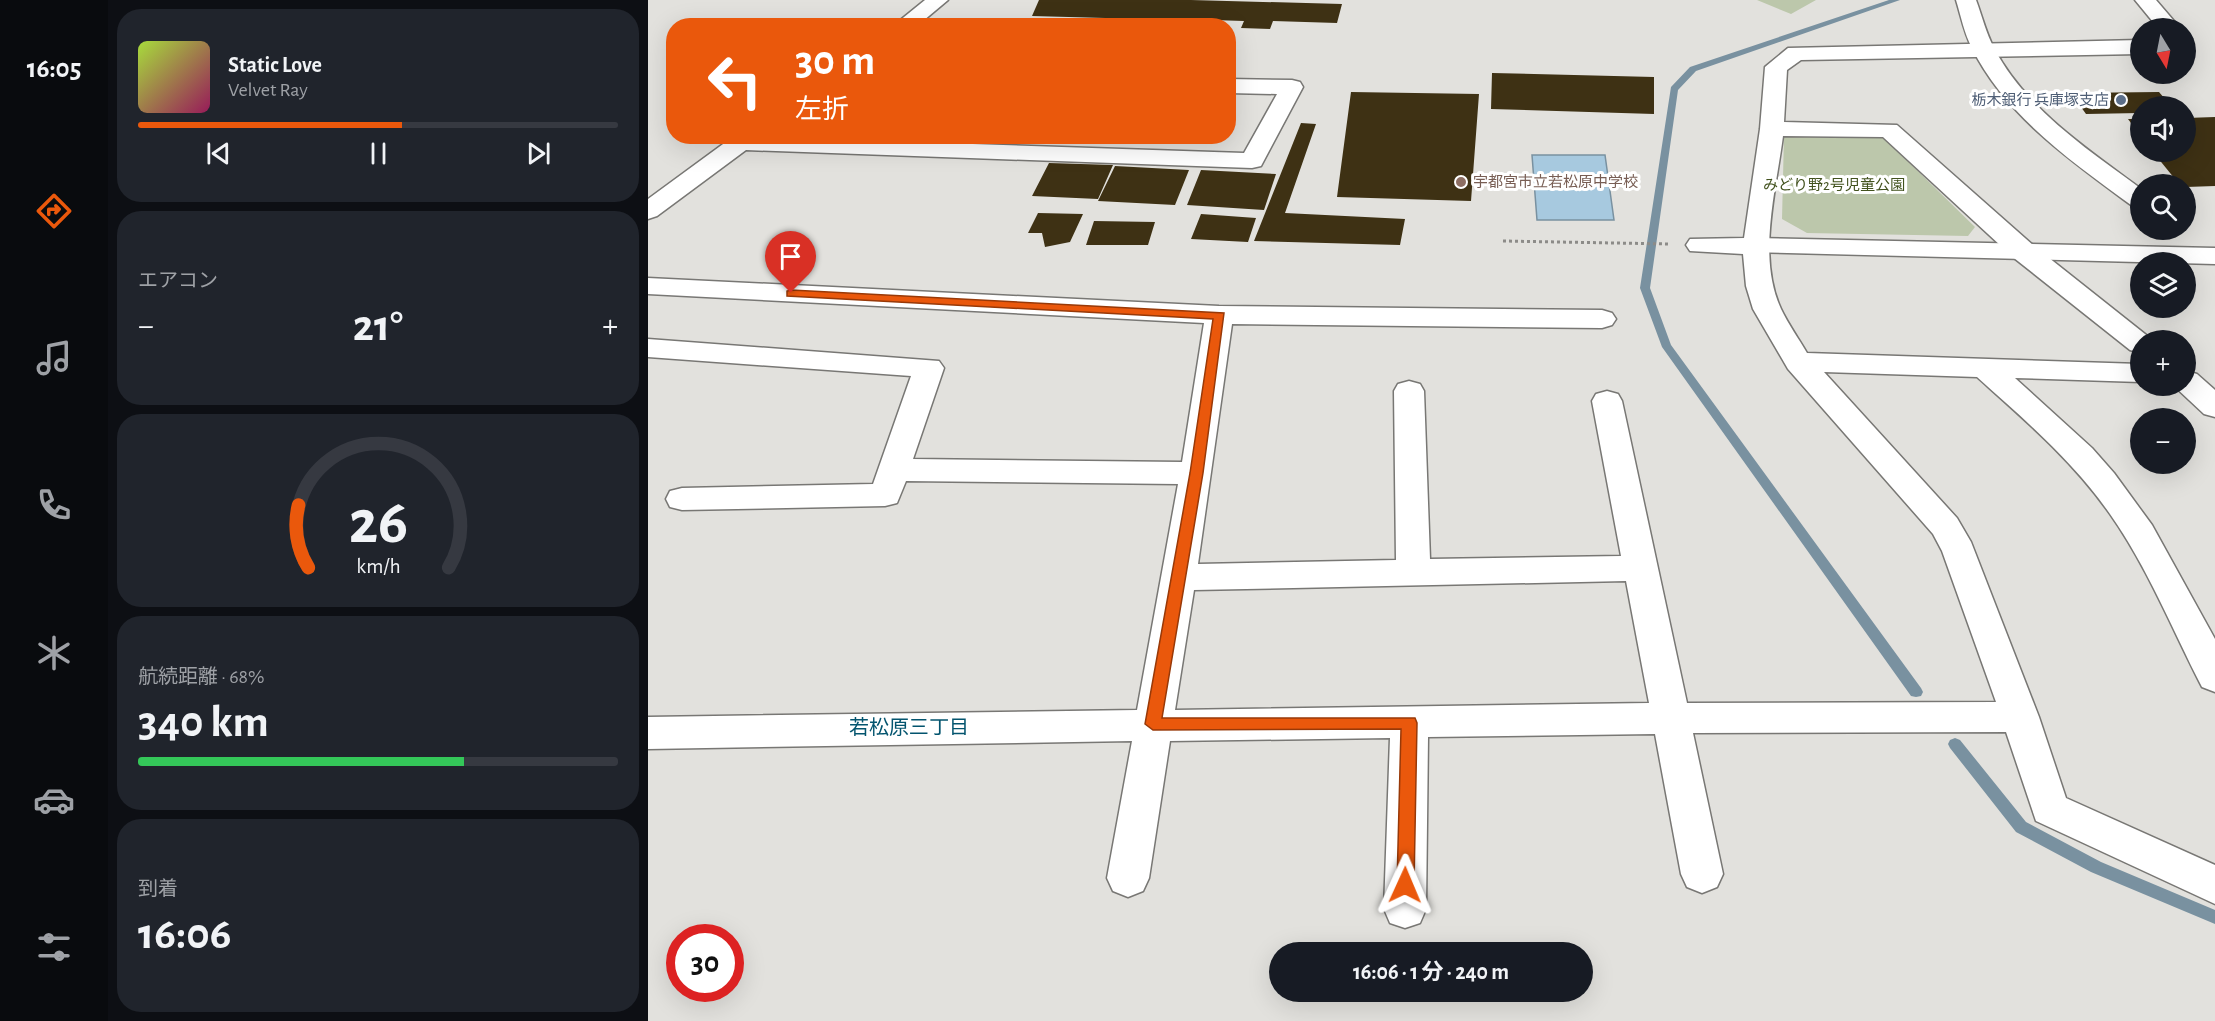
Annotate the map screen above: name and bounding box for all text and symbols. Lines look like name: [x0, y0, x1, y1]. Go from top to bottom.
north arrow: [2130, 18, 2196, 84]
map controls: [2130, 18, 2196, 474]
text: 30 m: [795, 40, 875, 82]
icon: left: [696, 42, 774, 120]
text: Static Love: [228, 54, 322, 76]
text: 16:05: [27, 55, 81, 82]
text: Velvet Ray: [228, 80, 308, 100]
place label: 栃木銀行 兵庫塚支店: [1972, 92, 2109, 108]
marker: 栃木銀行 兵庫塚支店: [2114, 93, 2128, 107]
text: 左折: [795, 96, 849, 123]
button: sound: [2130, 96, 2196, 162]
icon: previous: [202, 137, 235, 170]
icon: pause: [362, 137, 395, 170]
icon: next: [522, 137, 555, 170]
place label: 宇都宮市立若松原中学校: [1473, 174, 1638, 190]
button: search: [2130, 174, 2196, 240]
marker: 宇都宮市立若松原中学校: [1454, 175, 1468, 189]
park label: みどり野2号児童公園: [1763, 177, 1905, 193]
icon: directions: [33, 190, 75, 232]
pin: [765, 231, 816, 293]
icon: arrive: [774, 240, 807, 273]
button: layers: [2130, 252, 2196, 318]
text: エアコン: [138, 271, 218, 291]
text: 21°: [353, 304, 403, 349]
text: −: [138, 310, 154, 343]
text: +: [602, 310, 618, 343]
button: +: [2130, 330, 2196, 396]
icon: music: [33, 337, 75, 379]
button: −: [2130, 408, 2196, 474]
icon: phone: [33, 484, 75, 526]
text: 26: [348, 492, 408, 554]
text: km/h: [356, 556, 400, 577]
icon: climate: [33, 632, 75, 674]
text: 航続距離 · 68%: [138, 667, 265, 687]
text: 340 km: [138, 700, 269, 745]
district label: 若松原三丁目: [849, 717, 969, 738]
icon: car: [33, 779, 75, 821]
position arrow: [1373, 853, 1437, 917]
text: 到着: [138, 879, 178, 899]
text: 16:06: [138, 912, 231, 957]
speed limit sign: 30: [666, 924, 744, 1002]
icon: filters: [33, 926, 75, 968]
text: 16:06 · 1 分 · 240 m: [1353, 961, 1509, 983]

